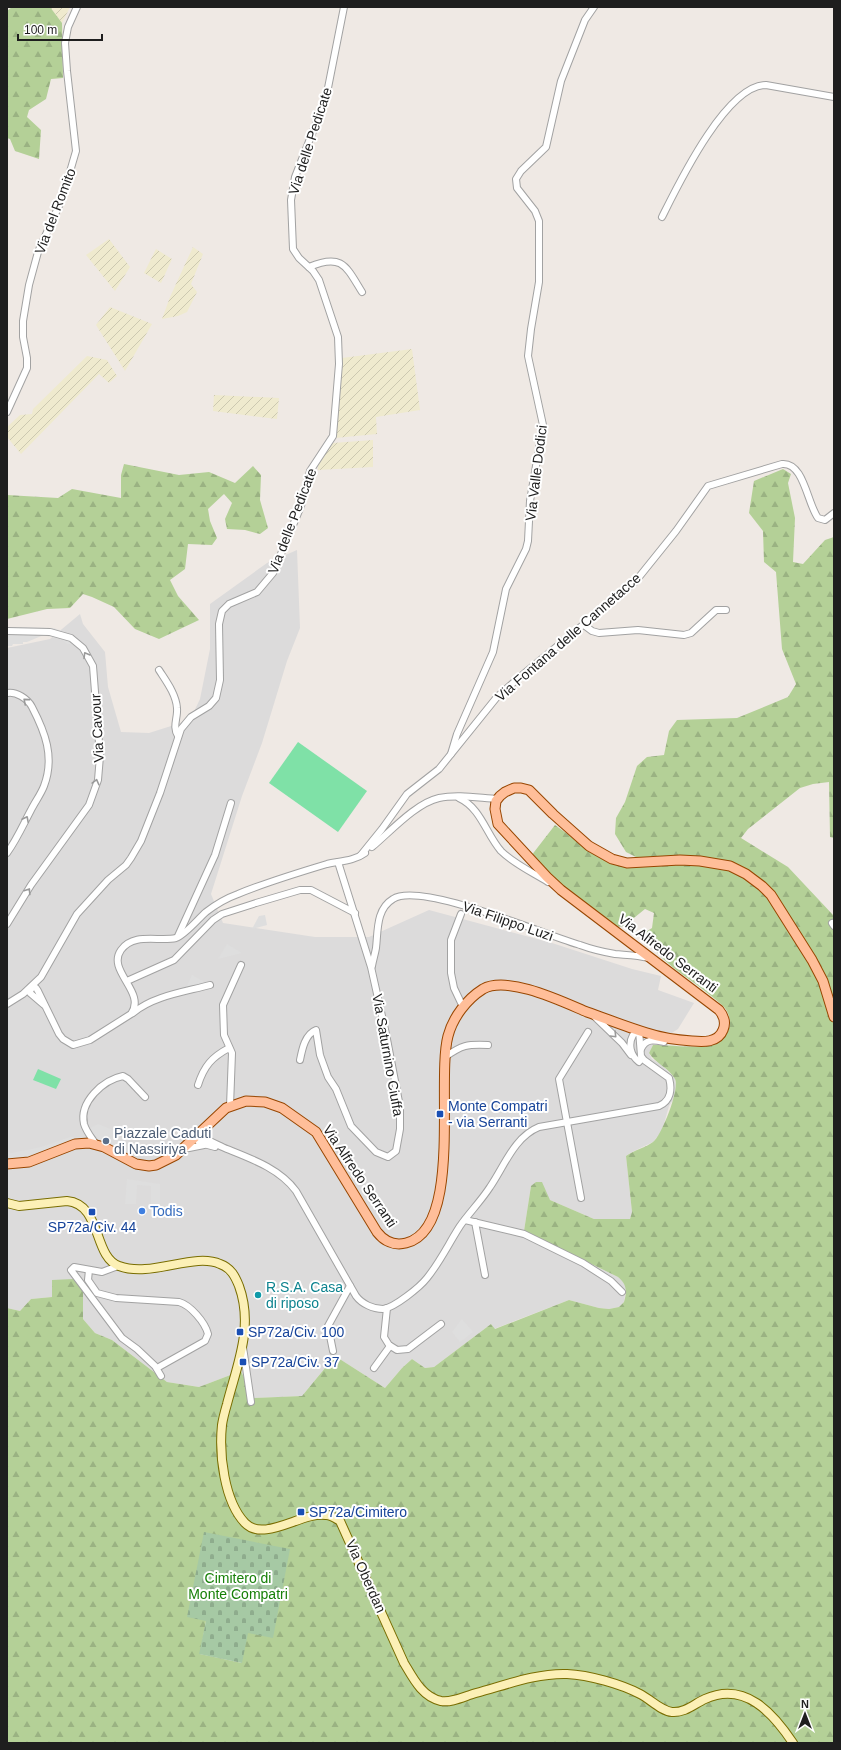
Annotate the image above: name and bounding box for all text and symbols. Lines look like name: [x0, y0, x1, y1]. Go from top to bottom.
scale bar: [18, 16, 102, 42]
text: 100 m: [24, 23, 57, 37]
street label: Via delle Pedicate: [285, 85, 335, 197]
street label: Via del Romito: [31, 166, 79, 256]
street label: Via Valle Dodici: [522, 424, 550, 522]
street label: Via delle Pedicate: [264, 466, 320, 576]
street label: Via Fontana delle Cannetacce: [492, 569, 644, 704]
one-way arrow: [84, 652, 91, 659]
street label: Via Cavour: [87, 693, 107, 763]
one-way arrow: [23, 698, 31, 705]
one-way arrow: [92, 779, 100, 785]
one-way arrow: [22, 816, 29, 824]
one-way arrow: [23, 888, 31, 895]
street label: Via Filippo Luzi: [461, 898, 555, 944]
street label: Via Alfredo Serranti: [615, 910, 721, 996]
street label: Via Saturnino Ciuffa: [369, 993, 407, 1118]
one-way arrow: [609, 1030, 617, 1038]
place label: Monte Compatri - via Serranti: [448, 1098, 548, 1130]
marker: Monte Compatri - via Serranti: [435, 1109, 445, 1119]
street label: Via Alfredo Serranti: [320, 1122, 400, 1230]
place label: Piazzale Caduti di Nassiriya: [114, 1125, 211, 1157]
marker: Piazzale Caduti di Nassiriya: [101, 1136, 111, 1146]
place label: Todis: [150, 1203, 183, 1219]
marker: Todis: [137, 1206, 147, 1216]
marker: SP72a/Civ. 44: [87, 1207, 97, 1217]
place label: SP72a/Civ. 44: [48, 1219, 136, 1235]
place label: R.S.A. Casa di riposo: [266, 1279, 343, 1311]
marker: R.S.A. Casa di riposo: [253, 1290, 263, 1300]
place label: SP72a/Civ. 100: [248, 1324, 344, 1340]
marker: SP72a/Civ. 100: [235, 1327, 245, 1337]
place label: SP72a/Civ. 37: [251, 1354, 340, 1370]
marker: SP72a/Civ. 37: [238, 1357, 248, 1367]
place label: SP72a/Cimitero: [309, 1504, 407, 1520]
marker: SP72a/Cimitero: [296, 1507, 306, 1517]
street label: Via Oberdan: [343, 1537, 389, 1615]
park label: Cimitero di Monte Compatri: [188, 1570, 288, 1602]
north arrow: [785, 1694, 825, 1734]
text: N: [801, 1698, 809, 1710]

